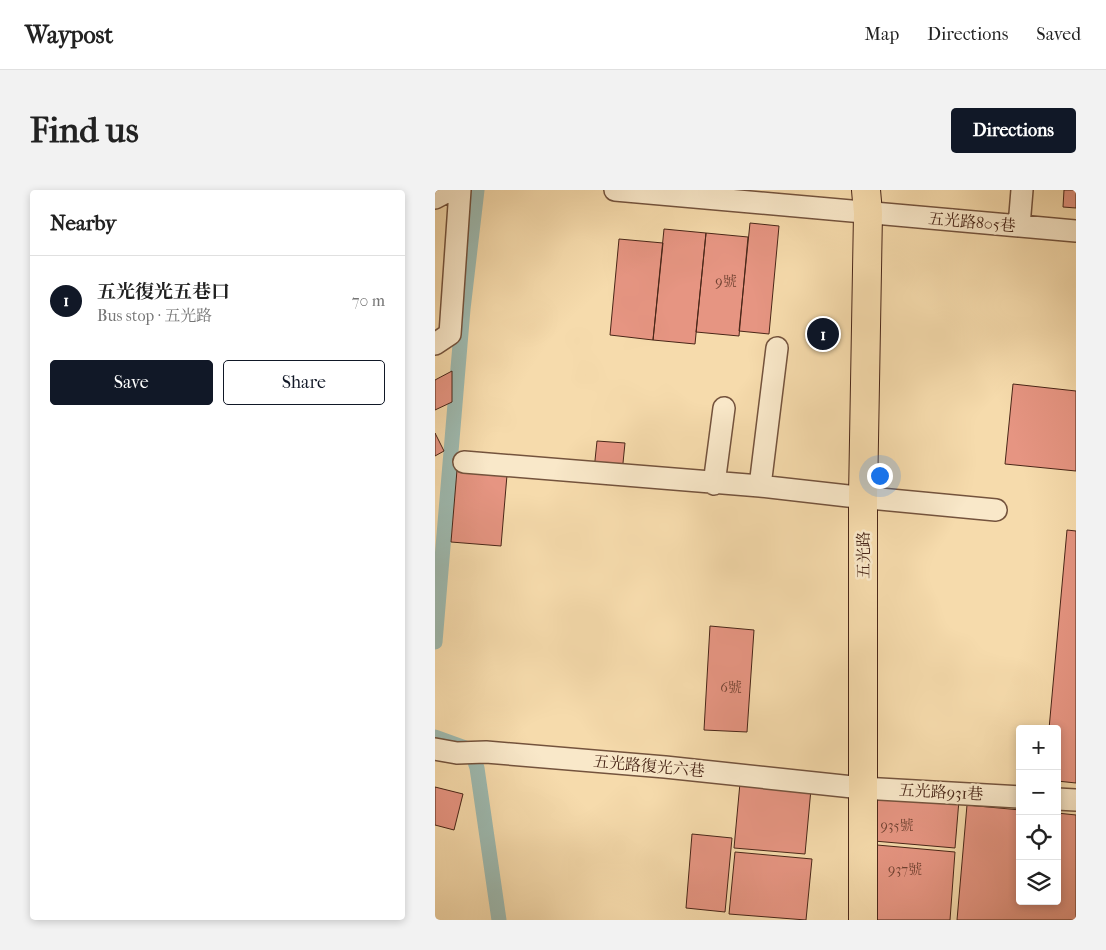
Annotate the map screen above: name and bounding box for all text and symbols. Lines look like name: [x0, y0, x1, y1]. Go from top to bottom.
text: Waypost: [25, 21, 113, 49]
text: Map: [865, 24, 899, 45]
text: Directions: [927, 24, 1008, 45]
text: Saved: [1036, 24, 1081, 45]
button: Directions: [951, 108, 1076, 153]
text: Find us: [30, 110, 139, 151]
street label: 五光路805巷: [927, 209, 1017, 235]
text: Nearby: [50, 211, 116, 235]
house number: 9號: [715, 273, 737, 290]
text: 五光復光五巷口: [97, 281, 230, 303]
text: 1: [63, 291, 69, 310]
text: 70 m: [352, 291, 385, 310]
text: Bus stop · 五光路: [97, 306, 212, 325]
pin: 1: [807, 315, 839, 353]
button: Save: [50, 360, 213, 405]
button: Share: [223, 360, 385, 405]
your location: [867, 463, 893, 489]
street label: 五光路: [854, 531, 873, 579]
house number: 6號: [720, 679, 742, 696]
map controls: [1016, 725, 1061, 905]
button: +: [1016, 725, 1061, 770]
street label: 五光路復光六巷: [592, 752, 706, 780]
button: −: [1016, 770, 1061, 815]
street label: 五光路931巷: [898, 780, 984, 804]
button: locate: [1016, 815, 1061, 860]
house number: 935號: [880, 817, 914, 834]
button: layers: [1016, 860, 1061, 905]
house number: 937號: [888, 861, 922, 878]

